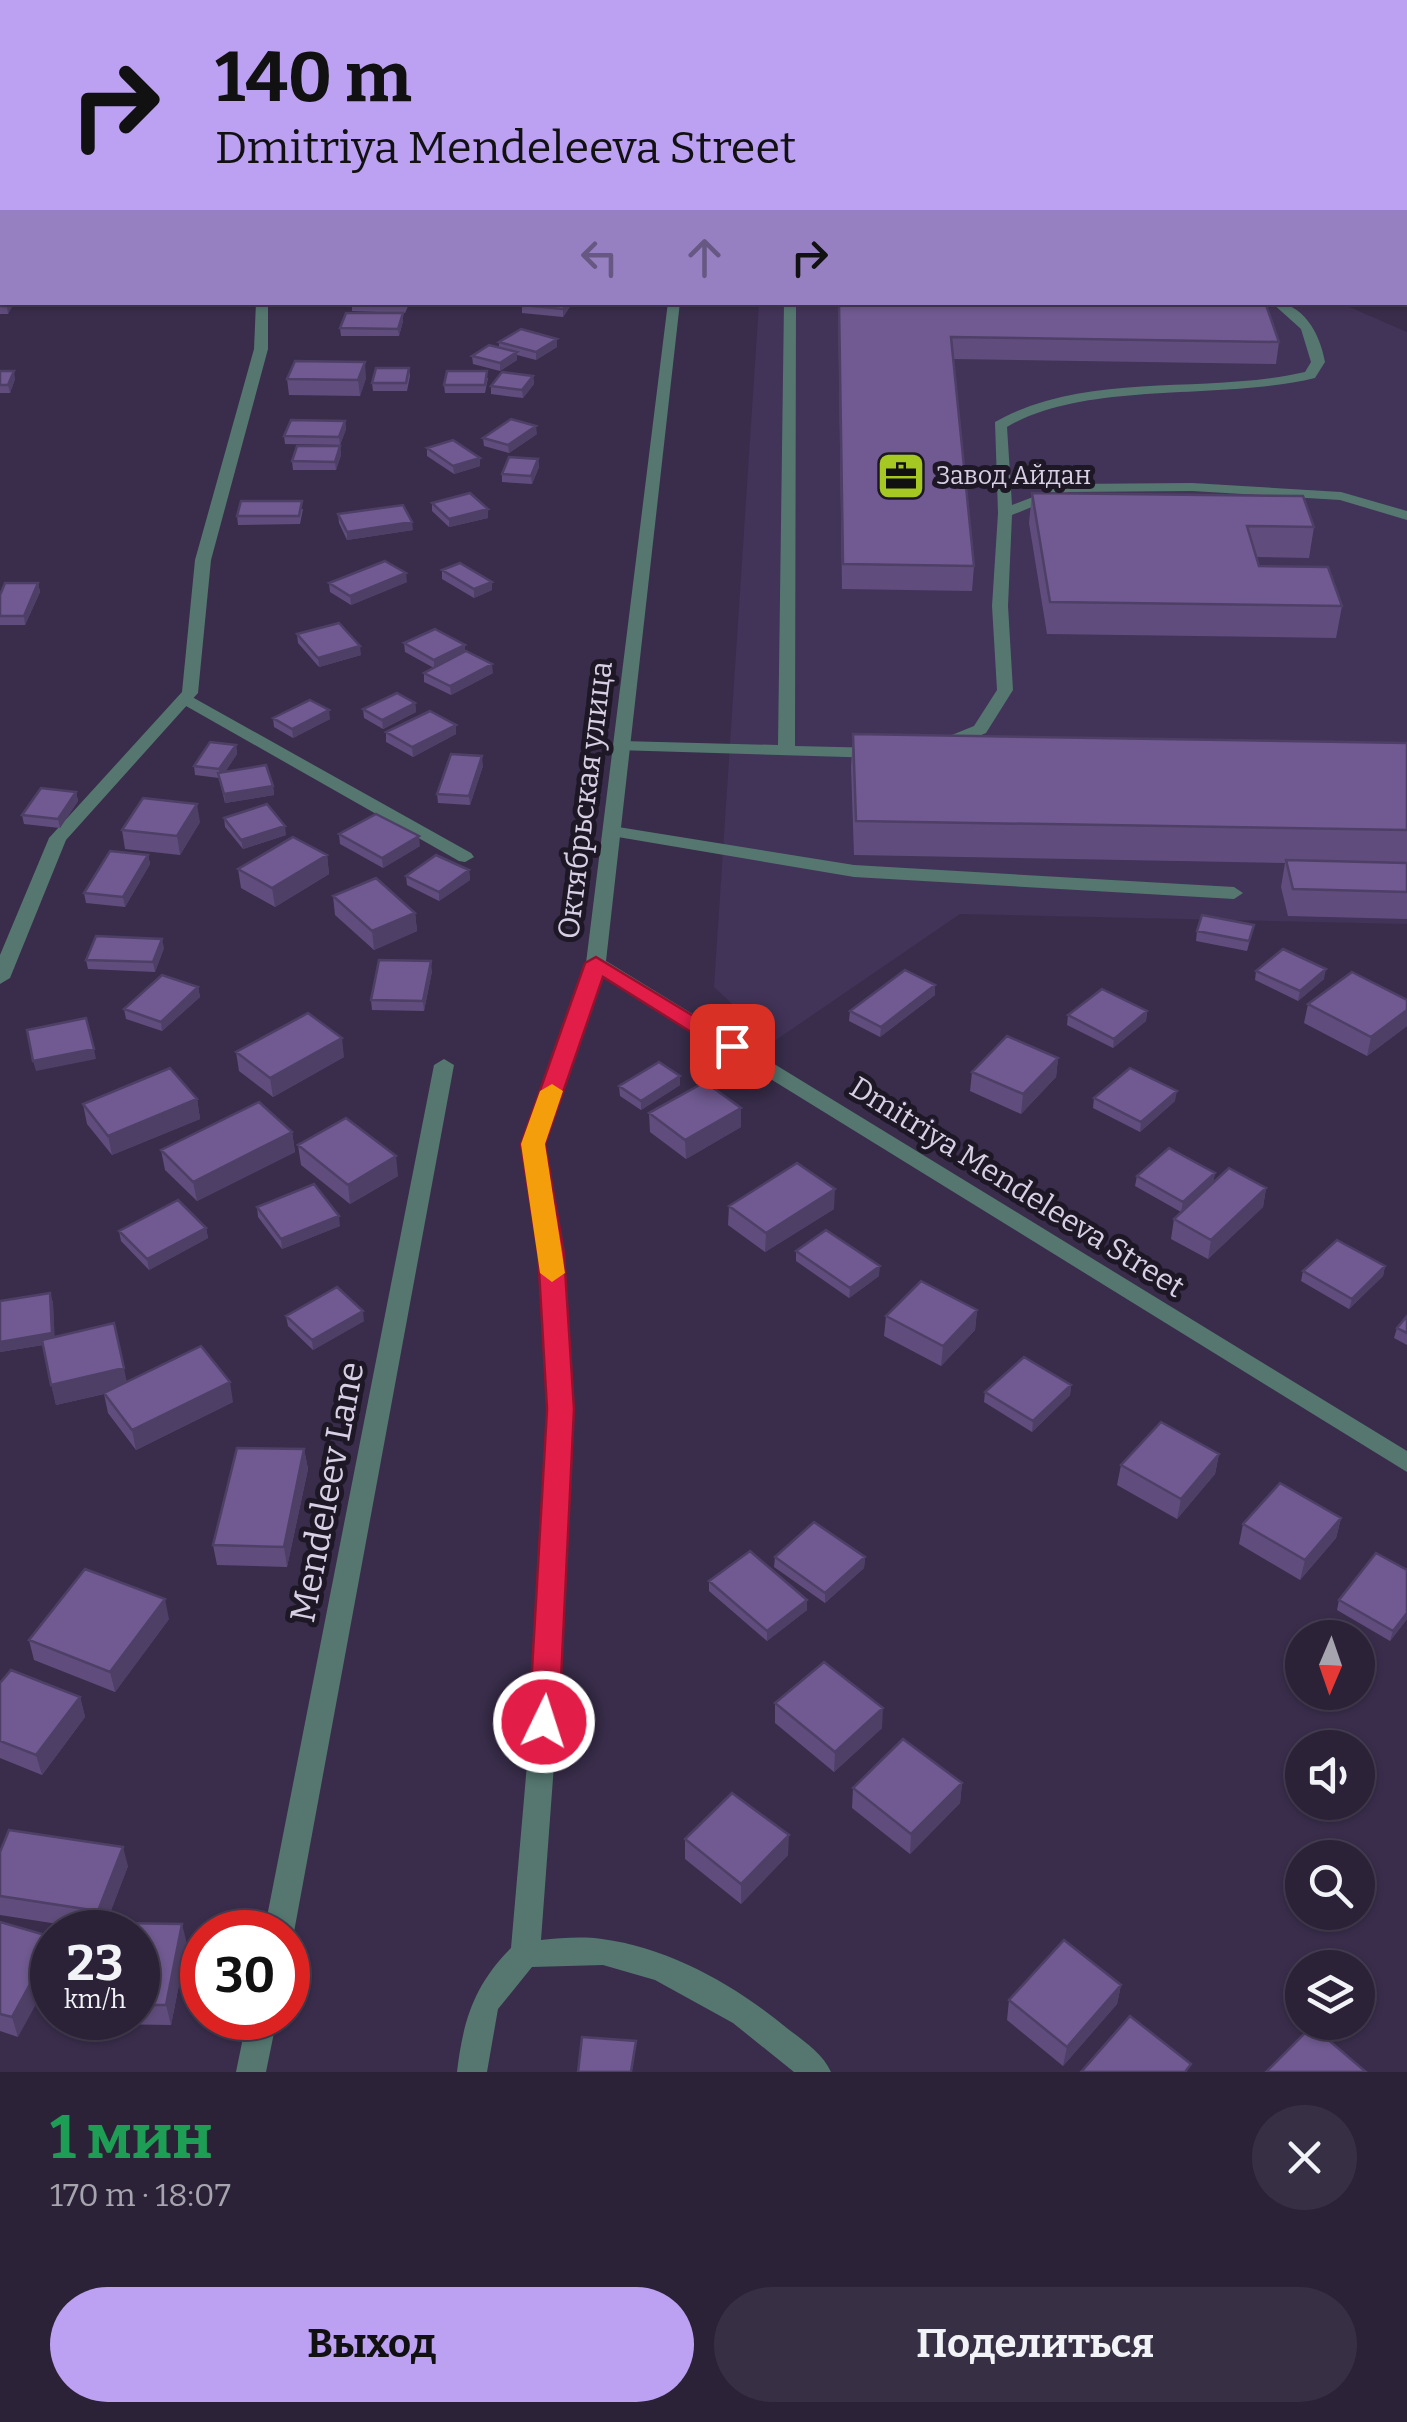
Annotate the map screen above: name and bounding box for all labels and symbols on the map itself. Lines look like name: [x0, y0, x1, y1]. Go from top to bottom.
office icon: Завод Айдан: [875, 450, 927, 502]
place label: Завод Айдан: [936, 461, 1091, 491]
street label: Октябрьская улица: [550, 659, 620, 941]
pin: [690, 1004, 775, 1089]
street label: Dmitriya Mendeleeva Street: [843, 1069, 1191, 1305]
street label: Mendeleev Lane: [281, 1358, 373, 1626]
north arrow: [1285, 1620, 1375, 1710]
position arrow: [492, 1670, 596, 1774]
speed limit sign: 30: [180, 1910, 310, 2040]

